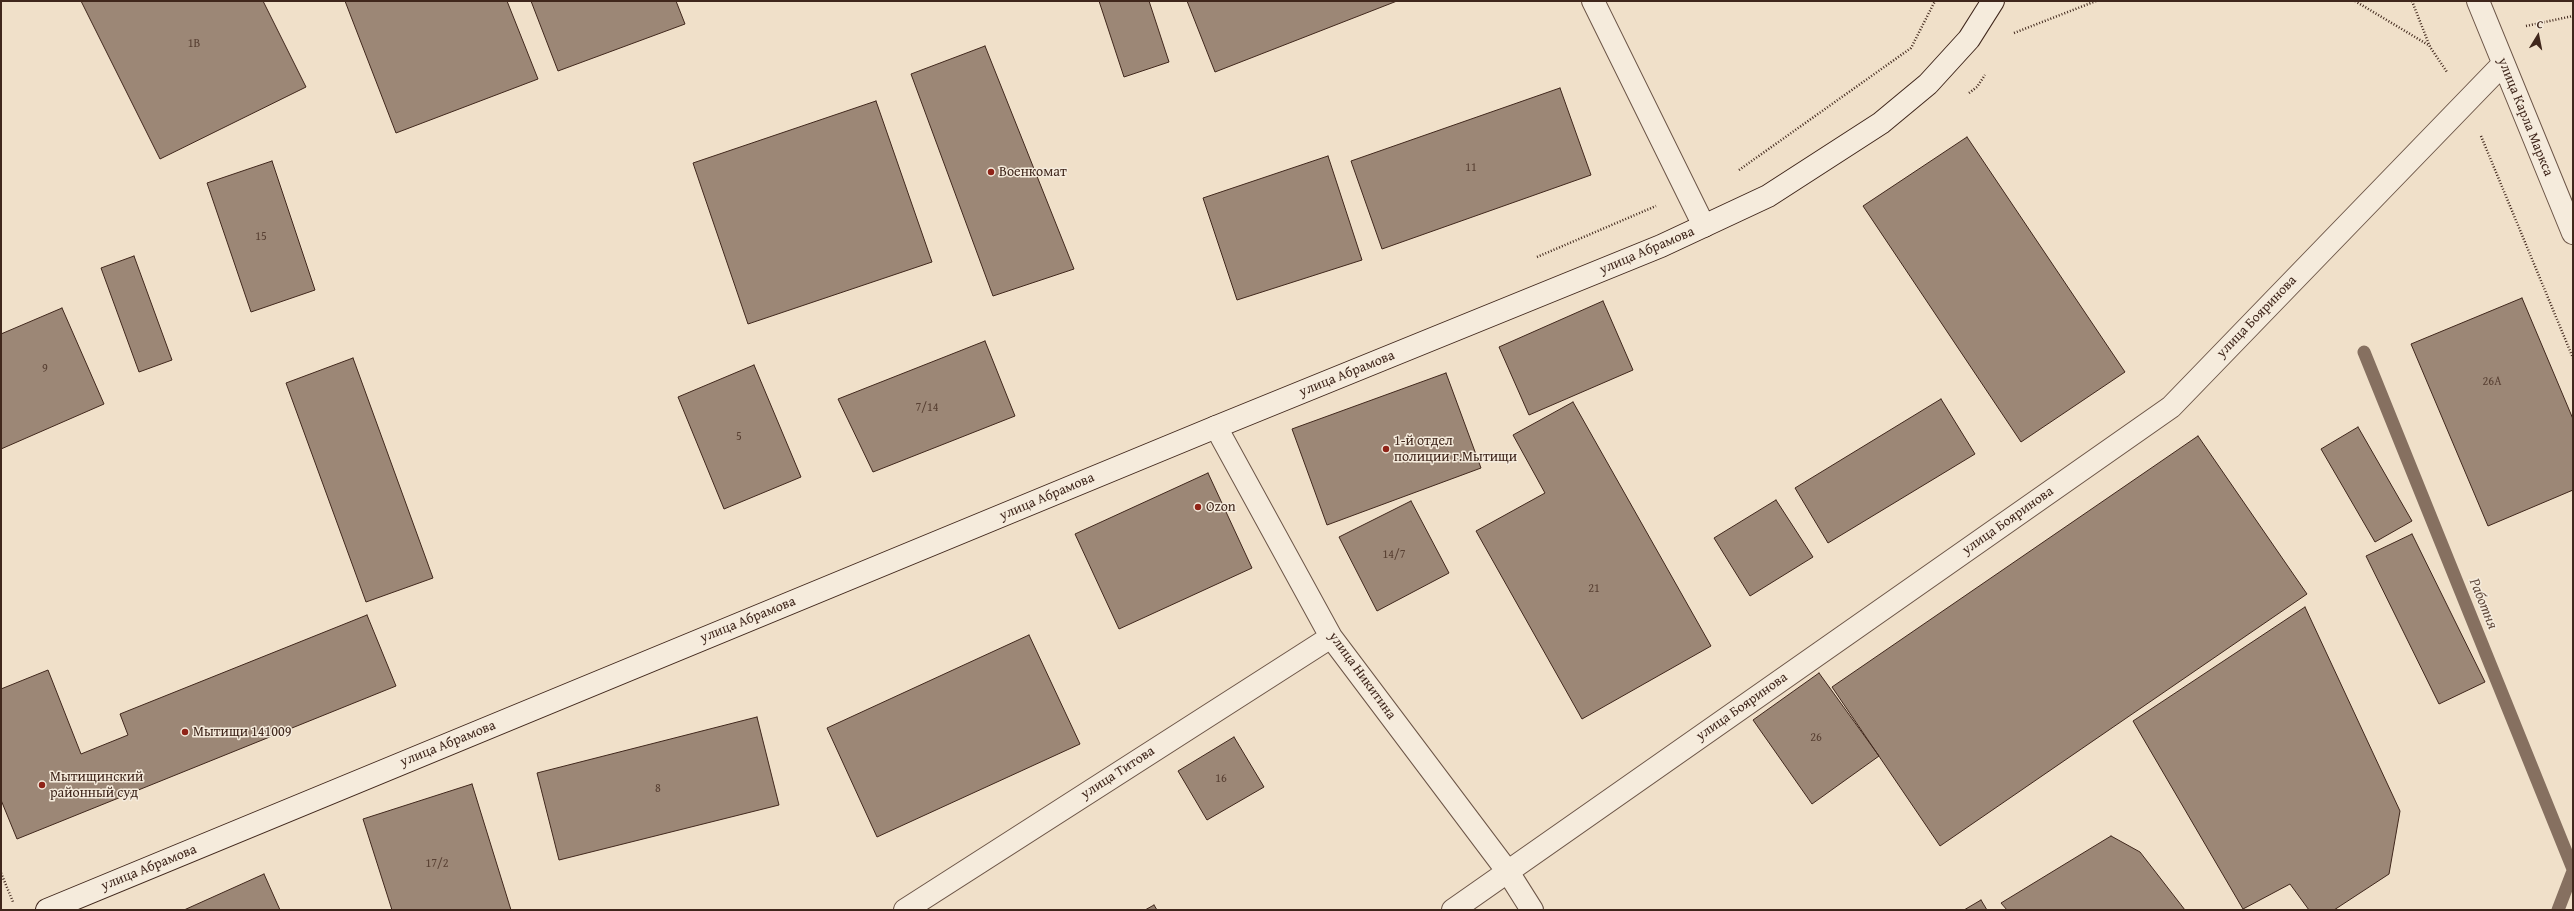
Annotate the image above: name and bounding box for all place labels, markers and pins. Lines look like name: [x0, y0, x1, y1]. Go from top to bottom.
place label: Военкомат: [999, 164, 1067, 180]
marker: Военкомат: [986, 167, 996, 177]
place label: 1-й отдел полиции г.Мытищи: [1394, 433, 1517, 466]
marker: 1-й отдел полиции г.Мытищи: [1381, 444, 1391, 454]
place label: Ozon: [1206, 499, 1236, 515]
marker: Ozon: [1193, 502, 1203, 512]
place label: Мытищи 141009: [193, 724, 292, 740]
marker: Мытищи 141009: [180, 727, 190, 737]
place label: Мытищинский районный суд: [50, 769, 143, 802]
marker: Мытищинский районный суд: [37, 780, 47, 790]

